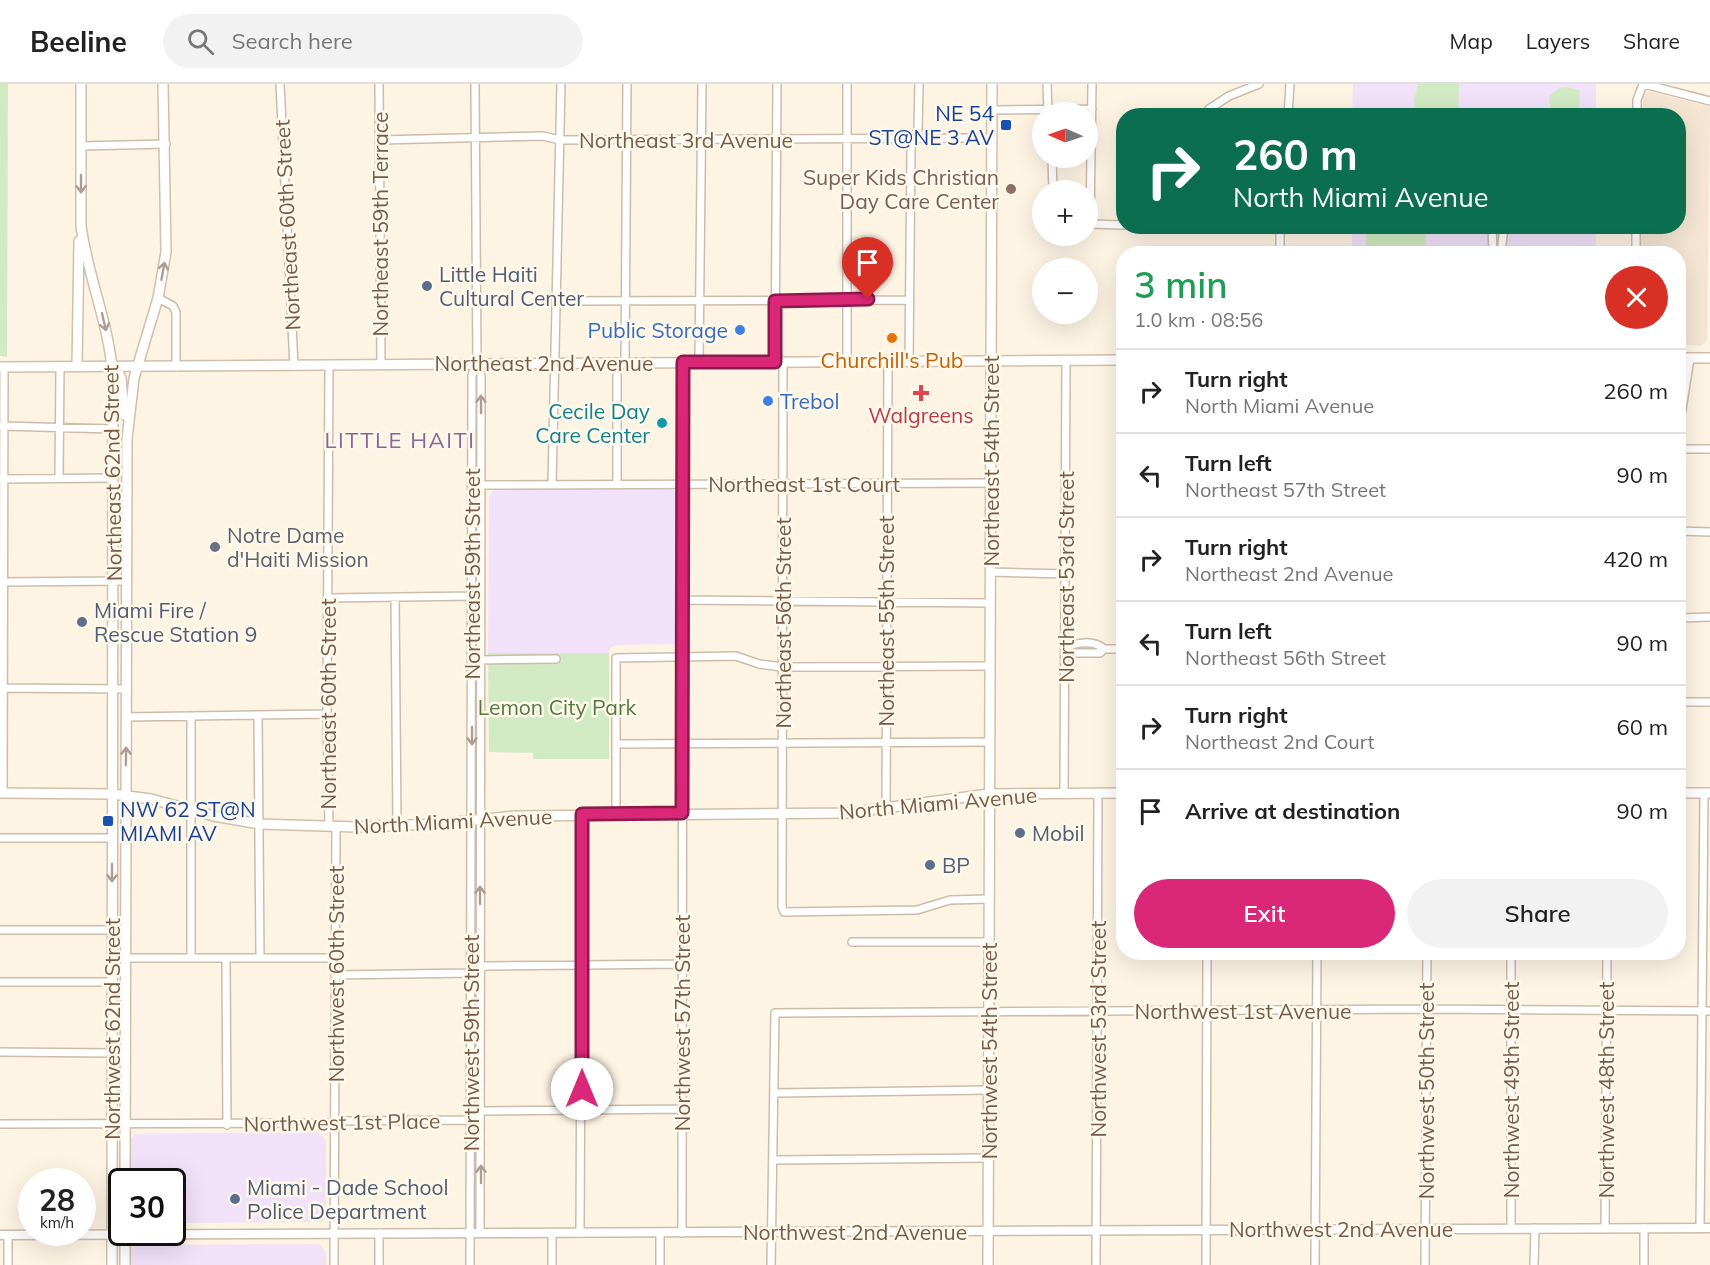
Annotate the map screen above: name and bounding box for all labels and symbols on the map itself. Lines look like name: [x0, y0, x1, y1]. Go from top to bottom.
place label: NE 54 ST@NE 3 AV: [869, 100, 994, 150]
north arrow: [1032, 102, 1098, 168]
street label: Northeast 59th Terrace: [367, 112, 393, 336]
marker: NE 54 ST@NE 3 AV: [999, 118, 1013, 132]
street label: Northeast 60th Street: [268, 119, 306, 331]
street label: Northeast 3rd Avenue: [579, 127, 793, 153]
place label: Super Kids Christian Day Care Center: [803, 164, 999, 214]
one-way arrow: [75, 174, 87, 194]
marker: Super Kids Christian Day Care Center: [1004, 182, 1018, 196]
pin: [842, 237, 893, 299]
place label: Little Haiti Cultural Center: [439, 261, 584, 311]
one-way arrow: [158, 262, 169, 281]
marker: Little Haiti Cultural Center: [420, 279, 434, 293]
one-way arrow: [99, 312, 110, 331]
place label: Public Storage: [587, 317, 728, 343]
marker: Public Storage: [733, 323, 747, 337]
marker: Churchill's Pub: [885, 331, 899, 345]
place label: Churchill's Pub: [821, 347, 963, 373]
street label: Northeast 2nd Avenue: [435, 350, 653, 376]
street label: Northeast 54th Street: [978, 355, 1004, 567]
street label: Northeast 62nd Street: [97, 365, 127, 581]
marker: Walgreens: [914, 386, 928, 400]
place label: Trebol: [780, 388, 840, 414]
one-way arrow: [475, 394, 487, 414]
marker: Trebol: [761, 394, 775, 408]
place label: Cecile Day Care Center: [535, 398, 650, 448]
place label: Walgreens: [868, 402, 974, 428]
marker: Cecile Day Care Center: [655, 416, 669, 430]
district label: LITTLE HAITI: [325, 426, 475, 454]
street label: Northeast 59th Street: [459, 468, 485, 680]
street label: Northeast 1st Court: [708, 471, 900, 497]
street label: Northeast 53rd Street: [1053, 471, 1079, 683]
street label: Northeast 55th Street: [873, 515, 899, 727]
street label: Northeast 56th Street: [770, 517, 796, 729]
place label: Notre Dame d'Haiti Mission: [227, 522, 369, 572]
marker: Notre Dame d'Haiti Mission: [208, 540, 222, 554]
place label: Miami Fire / Rescue Station 9: [94, 597, 257, 647]
street label: Northeast 60th Street: [315, 598, 341, 810]
marker: Miami Fire / Rescue Station 9: [75, 615, 89, 629]
park label: Lemon City Park: [478, 694, 637, 720]
one-way arrow: [466, 726, 478, 746]
one-way arrow: [120, 747, 132, 767]
street label: North Miami Avenue: [838, 781, 1038, 825]
place label: NW 62 ST@N MIAMI AV: [120, 796, 256, 846]
street label: North Miami Avenue: [353, 803, 553, 839]
marker: NW 62 ST@N MIAMI AV: [101, 814, 115, 828]
place label: Mobil: [1032, 820, 1085, 846]
marker: Mobil: [1013, 826, 1027, 840]
place label: BP: [942, 852, 970, 878]
marker: BP: [923, 858, 937, 872]
one-way arrow: [106, 863, 118, 883]
street label: Northwest 60th Street: [323, 866, 349, 1082]
one-way arrow: [474, 886, 486, 906]
street label: Northwest 57th Street: [669, 915, 695, 1131]
street label: Northwest 62nd Street: [99, 918, 125, 1140]
street label: Northwest 53rd Street: [1085, 921, 1111, 1137]
street label: Northwest 59th Street: [458, 935, 484, 1151]
street label: Northwest 54th Street: [976, 943, 1002, 1159]
street label: Northwest 49th Street: [1498, 982, 1524, 1198]
street label: Northwest 48th Street: [1593, 982, 1619, 1198]
street label: Northwest 50th Street: [1413, 983, 1439, 1199]
street label: Northwest 1st Avenue: [1135, 998, 1351, 1024]
position arrow: [550, 1057, 614, 1121]
street label: Northwest 1st Place: [243, 1107, 441, 1137]
one-way arrow: [475, 1165, 486, 1185]
speed limit sign: 30: [108, 1168, 186, 1246]
place label: Miami - Dade School Police Department: [247, 1174, 449, 1224]
marker: Miami - Dade School Police Department: [228, 1192, 242, 1206]
street label: Northwest 2nd Avenue: [1229, 1216, 1453, 1242]
street label: Northwest 2nd Avenue: [743, 1219, 967, 1245]

